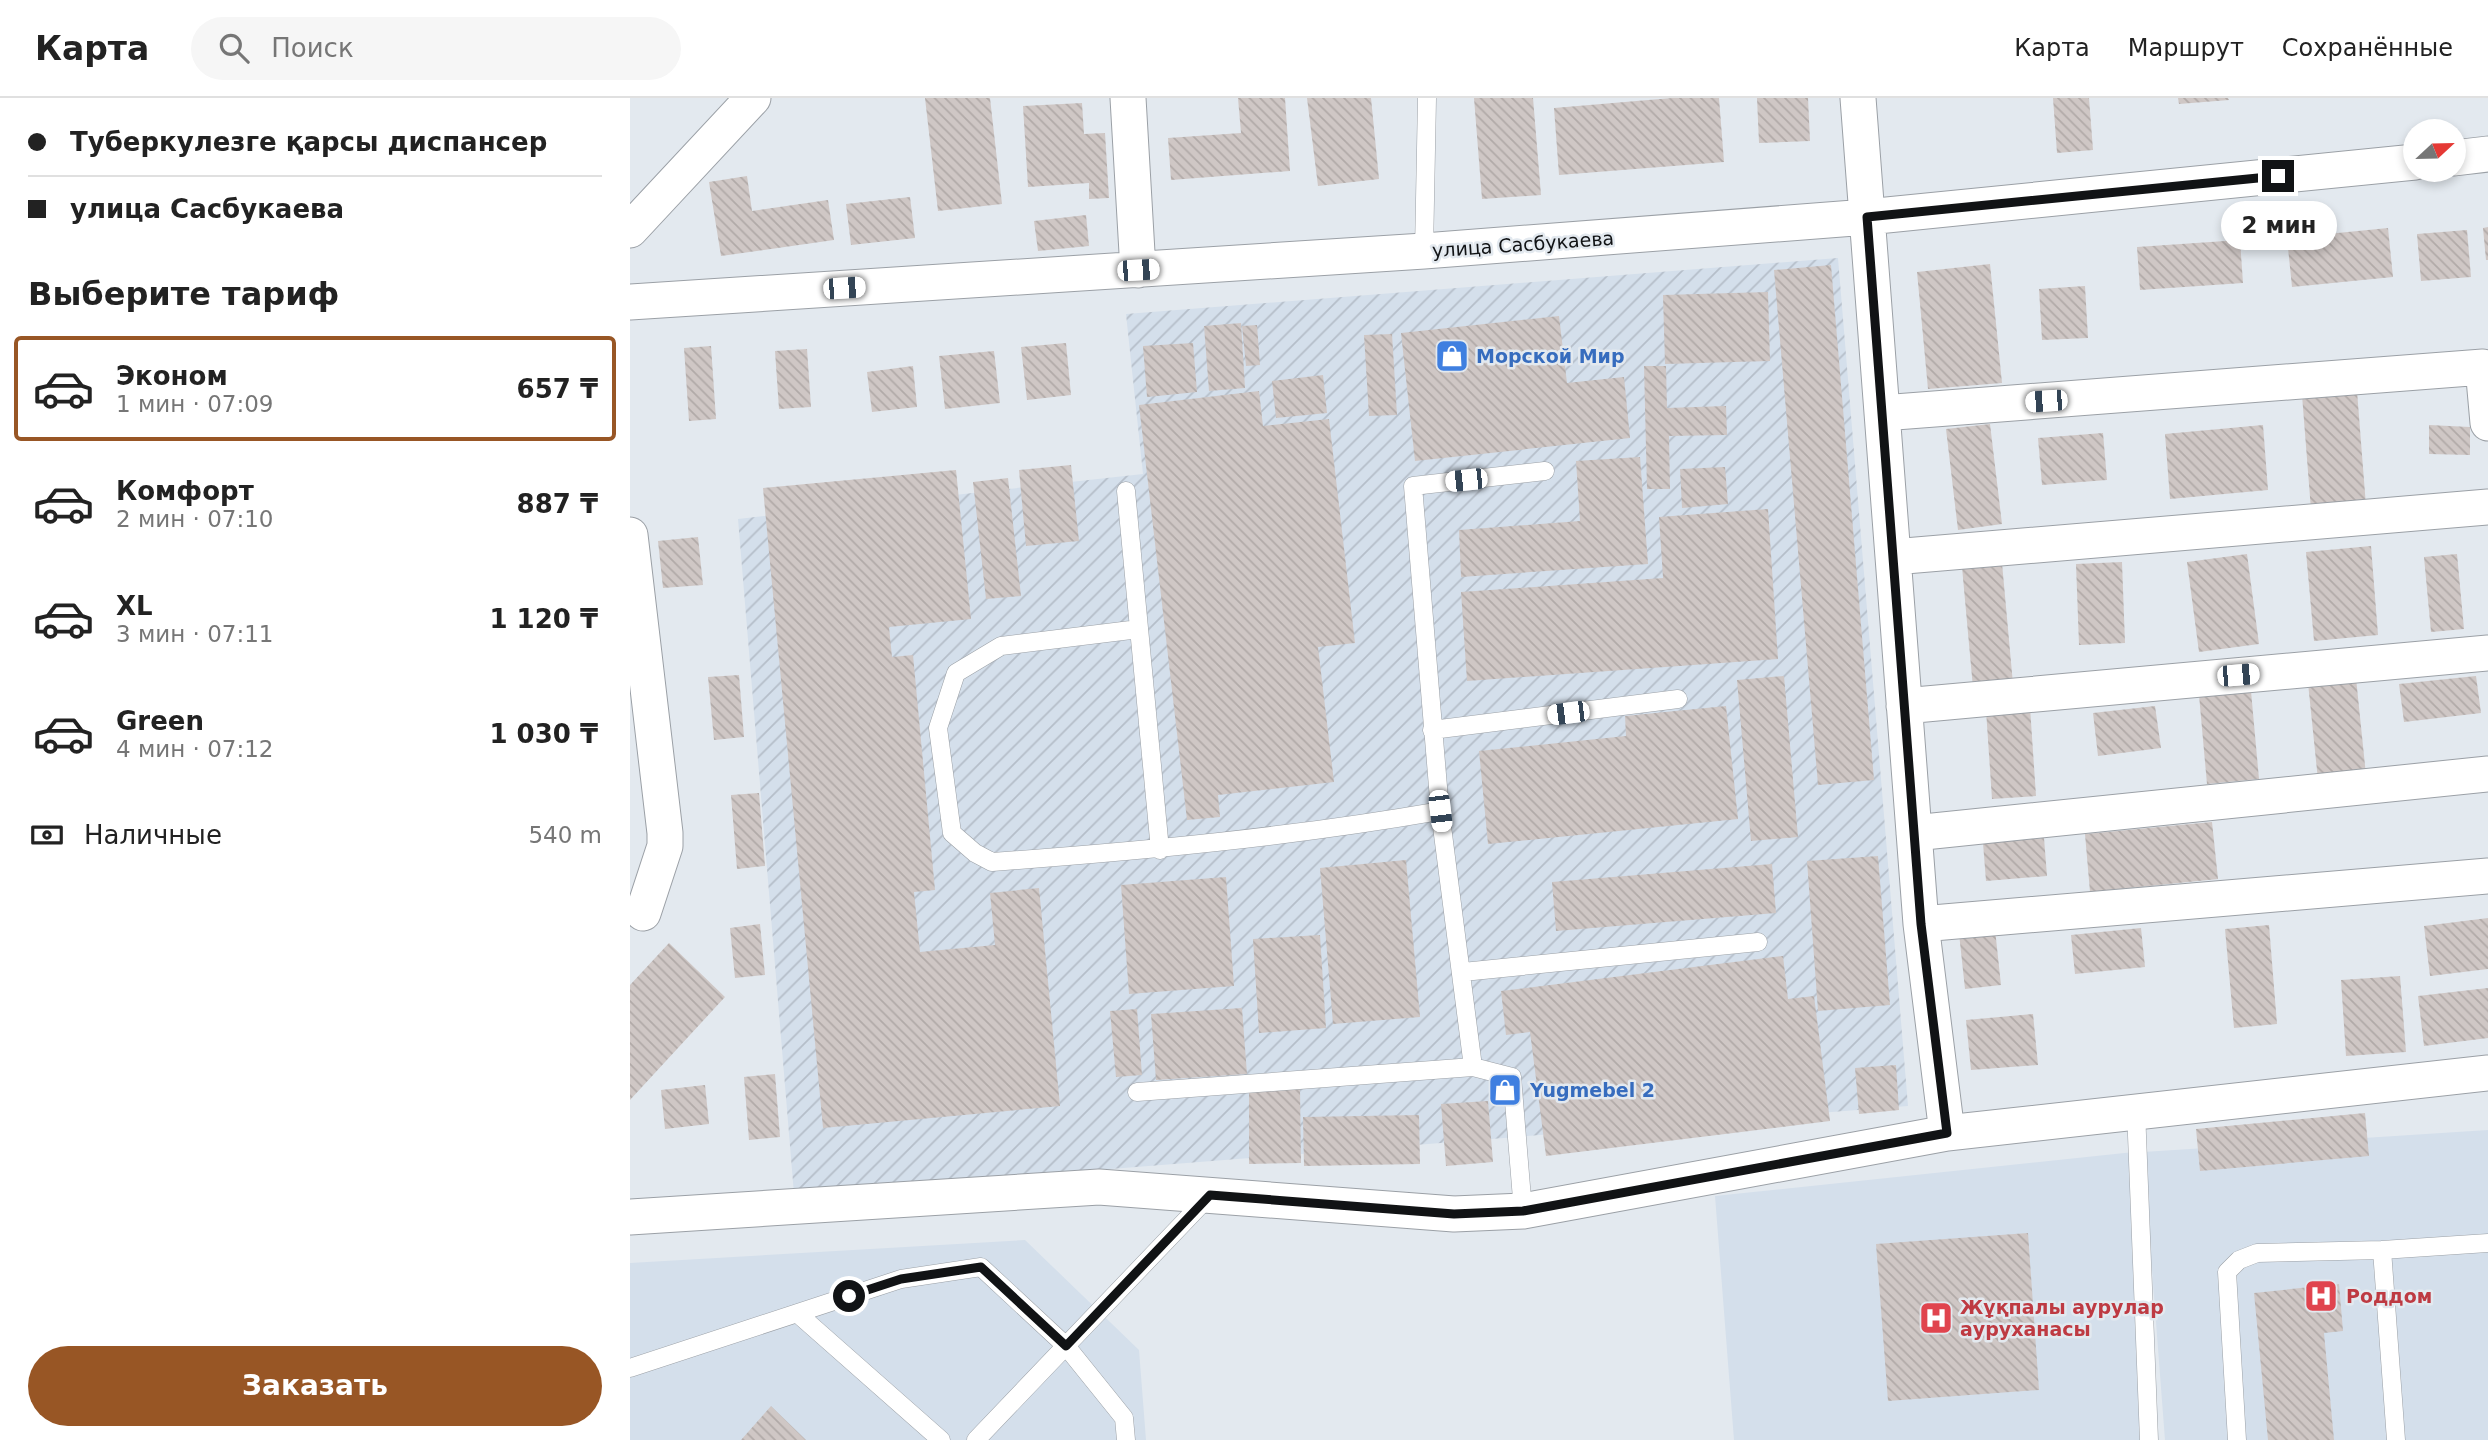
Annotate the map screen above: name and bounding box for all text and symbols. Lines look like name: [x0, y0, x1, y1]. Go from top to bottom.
search box: [191, 17, 681, 80]
text: Карта: [35, 29, 149, 68]
icon: search: [215, 29, 253, 67]
text: Поиск: [271, 33, 354, 63]
text: Карта: [2014, 34, 2090, 62]
text: Маршрут: [2128, 34, 2244, 62]
text: Сохранённые: [2282, 34, 2453, 62]
north arrow: [2403, 119, 2466, 182]
map controls: [2403, 119, 2466, 182]
text: Туберкулезге қарсы диспансер: [70, 127, 547, 157]
route end: [2262, 160, 2294, 192]
text: улица Сасбукаева: [70, 194, 344, 224]
callout: 2 мин: [2220, 200, 2336, 250]
text: 2 мин: [2242, 212, 2316, 238]
street label: улица Сасбукаева: [1431, 227, 1615, 261]
car: [1117, 258, 1160, 282]
text: Выберите тариф: [28, 275, 339, 313]
car: [823, 276, 866, 300]
shop icon: Морской Мир: [1433, 337, 1471, 375]
place label: Морской Мир: [1476, 345, 1625, 367]
icon: car: [32, 357, 95, 420]
text: Эконом: [116, 361, 228, 391]
text: 657 ₸: [517, 374, 598, 404]
car: [2025, 389, 2068, 413]
text: 1 мин · 07:09: [116, 391, 274, 417]
car: [1445, 467, 1488, 493]
icon: car: [32, 472, 95, 535]
text: Комфорт: [116, 476, 254, 506]
text: 887 ₸: [517, 489, 598, 519]
text: 2 мин · 07:10: [116, 506, 274, 532]
icon: car: [32, 587, 95, 650]
text: XL: [116, 591, 153, 621]
text: 1 120 ₸: [489, 604, 598, 634]
text: 3 мин · 07:11: [116, 621, 274, 647]
car: [2217, 663, 2260, 687]
car: [1546, 700, 1591, 726]
icon: car: [32, 702, 95, 765]
text: Green: [116, 706, 204, 736]
text: 1 030 ₸: [489, 719, 598, 749]
text: 4 мин · 07:12: [116, 736, 274, 762]
car: [1428, 789, 1453, 833]
icon: cash: [28, 816, 66, 854]
text: Наличные: [84, 820, 222, 850]
text: 540 m: [528, 822, 602, 848]
shop icon: Yugmebel 2: [1486, 1071, 1524, 1109]
place label: Yugmebel 2: [1529, 1079, 1655, 1101]
hospital icon: Роддом: [2302, 1277, 2340, 1315]
route start: [833, 1280, 865, 1312]
place label: Роддом: [2346, 1285, 2432, 1307]
place label: Жұқпалы аурулар ауруханасы: [1960, 1296, 2164, 1340]
hospital icon: Жұқпалы аурулар ауруханасы: [1917, 1299, 1955, 1337]
button: Заказать: [28, 1346, 602, 1426]

